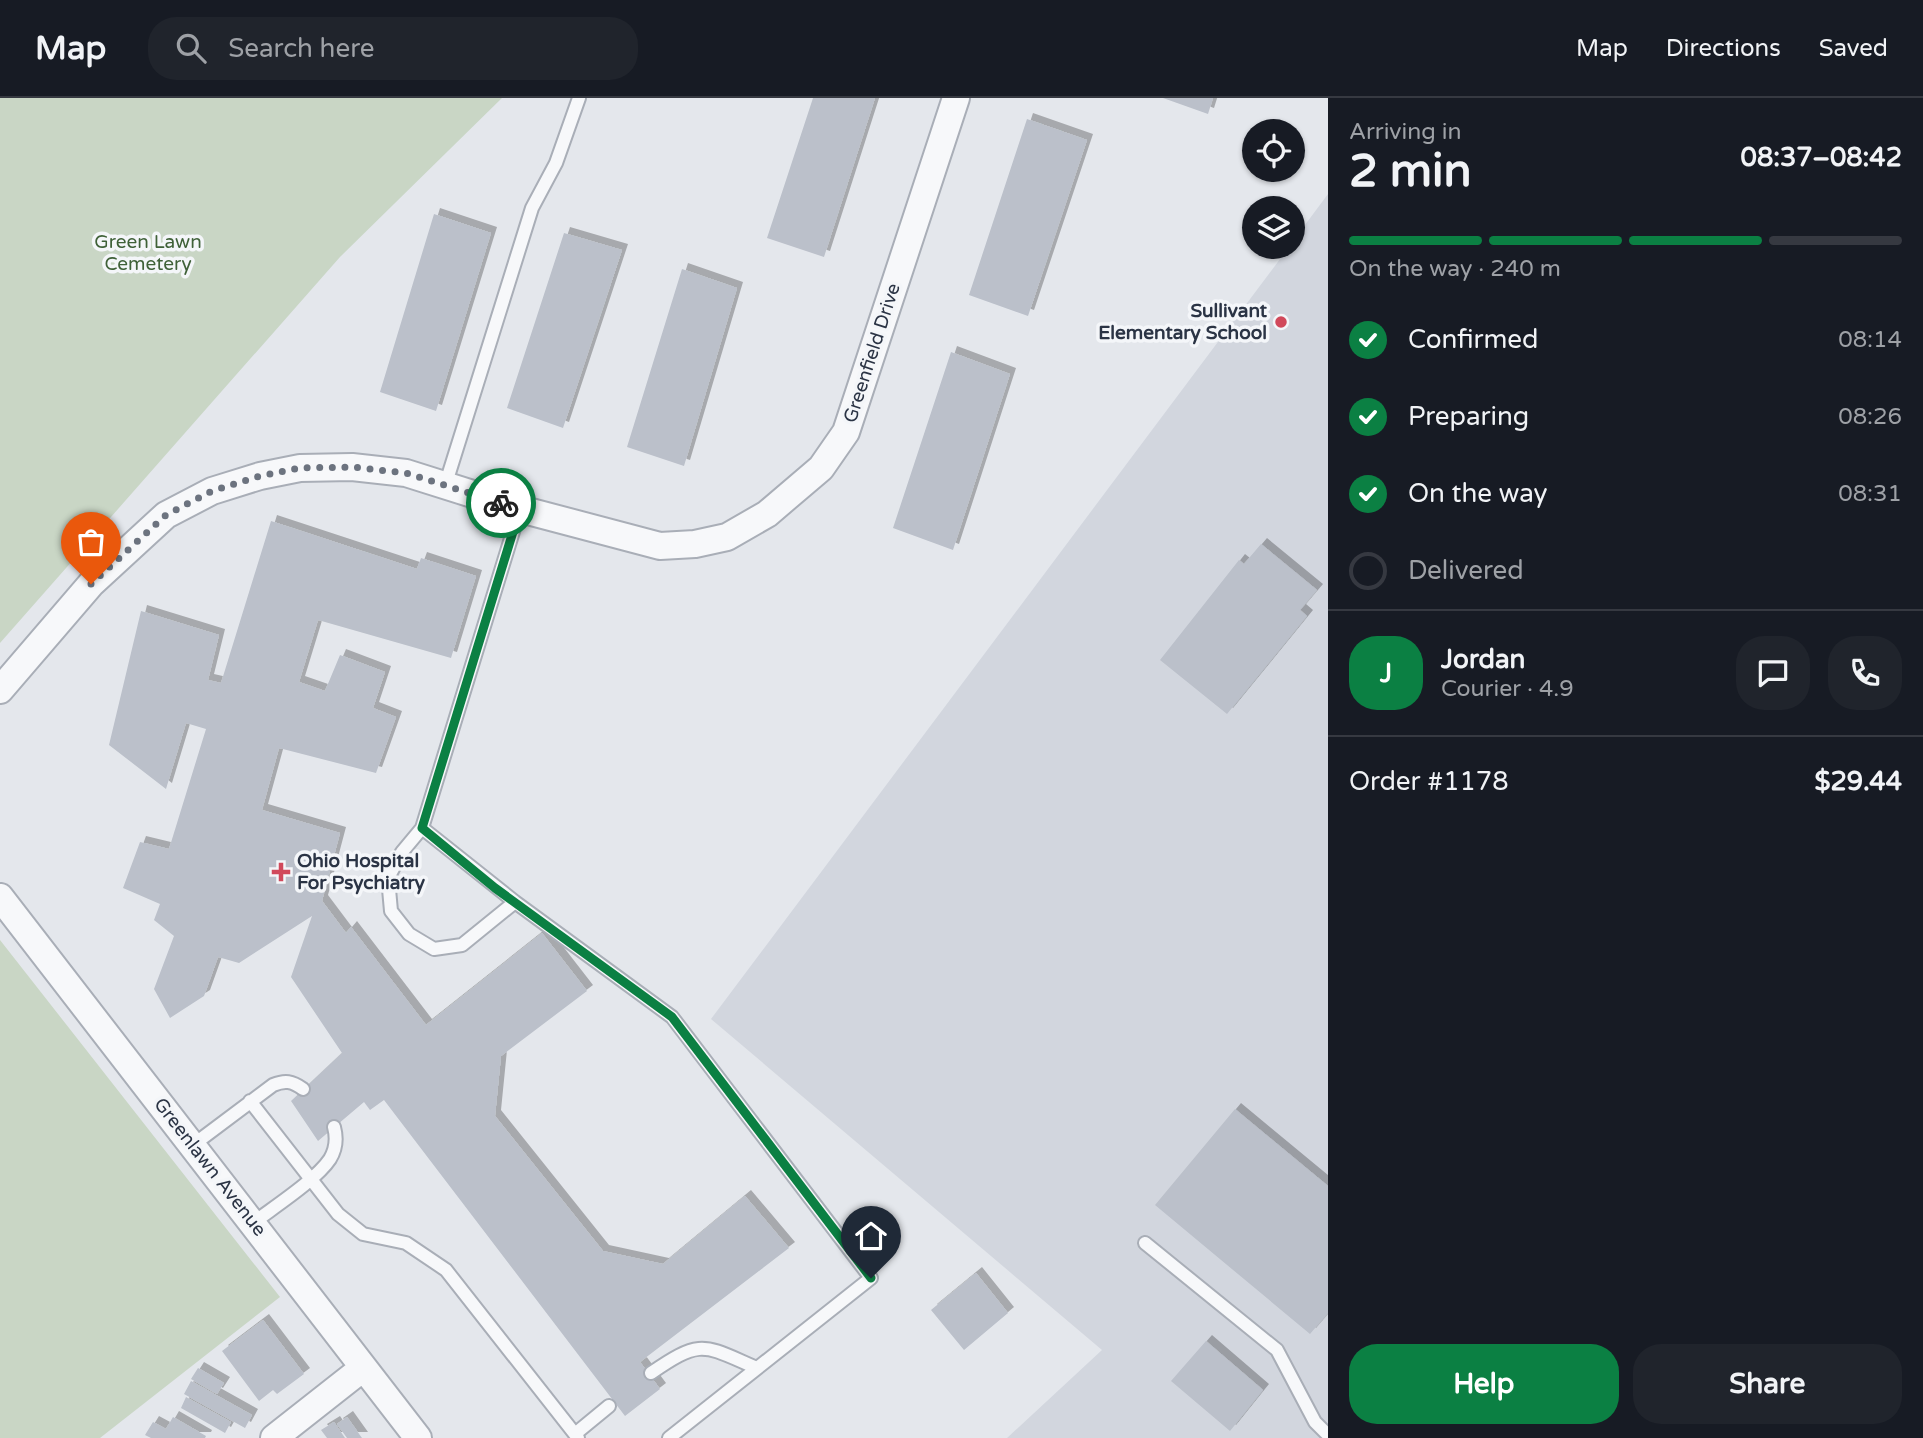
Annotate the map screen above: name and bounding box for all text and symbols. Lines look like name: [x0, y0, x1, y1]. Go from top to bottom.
search box: [148, 17, 638, 80]
text: Map: [35, 29, 106, 68]
icon: search: [172, 29, 210, 67]
text: Search here: [228, 33, 374, 64]
text: Map: [1576, 34, 1628, 63]
text: Directions: [1666, 34, 1781, 63]
text: Saved: [1819, 34, 1888, 63]
text: Arriving in: [1349, 118, 1462, 146]
map controls: [1242, 119, 1305, 259]
button: locate: [1242, 119, 1305, 182]
text: 08:37–08:42: [1741, 142, 1902, 173]
text: 2 min: [1349, 144, 1472, 199]
button: layers: [1242, 196, 1305, 259]
park label: Green Lawn Cemetery: [94, 231, 202, 275]
text: On the way · 240 m: [1349, 255, 1561, 283]
street label: Greenfield Drive: [839, 280, 905, 426]
place label: Sullivant Elementary School: [1098, 300, 1268, 345]
marker: Sullivant Elementary School: [1273, 314, 1289, 330]
icon: check: [1349, 321, 1387, 359]
text: Confirmed: [1408, 324, 1538, 355]
text: 08:14: [1838, 326, 1902, 354]
icon: check: [1349, 398, 1387, 436]
text: Preparing: [1408, 401, 1529, 432]
text: 08:26: [1838, 403, 1902, 431]
courier: [466, 468, 536, 538]
icon: check: [1349, 475, 1387, 513]
text: On the way: [1408, 478, 1548, 509]
text: 08:31: [1838, 480, 1902, 508]
icon: bike: [482, 484, 520, 522]
pin: [61, 512, 121, 584]
icon: bag: [72, 523, 110, 561]
text: Delivered: [1408, 555, 1524, 586]
button: chat: [1736, 636, 1810, 710]
button: phone: [1828, 636, 1902, 710]
text: Jordan: [1441, 644, 1525, 675]
text: J: [1380, 658, 1392, 689]
text: Courier · 4.9: [1441, 675, 1574, 703]
text: Order #1178: [1349, 766, 1509, 797]
text: $29.44: [1814, 766, 1902, 797]
place label: Ohio Hospital For Psychiatry: [297, 850, 426, 895]
marker: Ohio Hospital For Psychiatry: [271, 862, 291, 882]
street label: Greenlawn Avenue: [149, 1094, 271, 1240]
pin: [841, 1206, 901, 1278]
icon: home: [852, 1217, 890, 1255]
button: Help: [1349, 1344, 1619, 1424]
button: Share: [1633, 1344, 1902, 1424]

